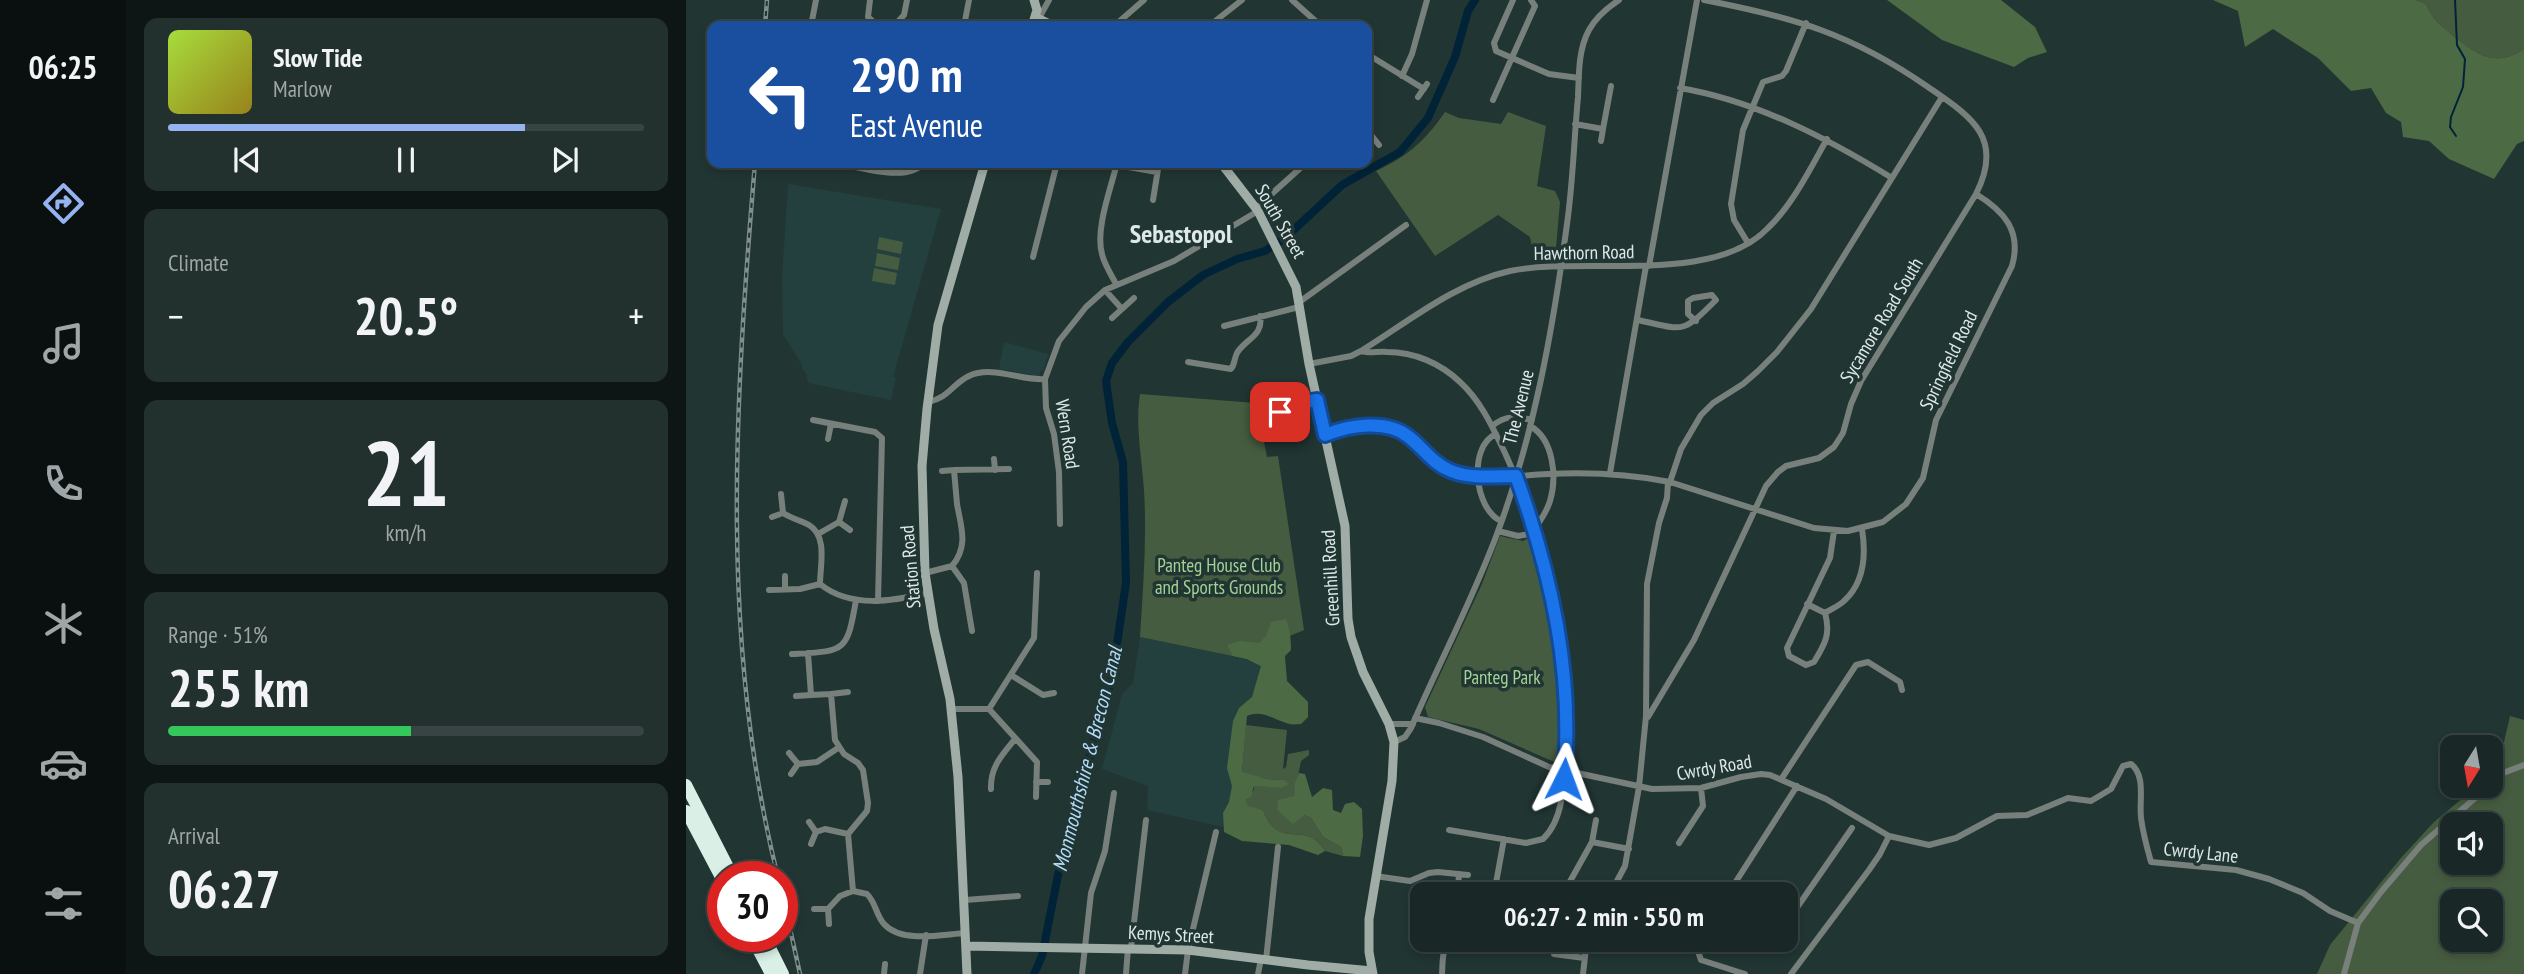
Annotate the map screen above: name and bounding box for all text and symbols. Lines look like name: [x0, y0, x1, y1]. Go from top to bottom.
text: Slow Tide: [273, 41, 363, 74]
text: 290 m: [850, 42, 963, 106]
text: 06:25: [28, 46, 98, 88]
icon: left: [735, 49, 826, 140]
text: Marlow: [273, 74, 332, 103]
text: East Avenue: [850, 104, 983, 146]
icon: previous: [228, 141, 266, 179]
icon: pause: [387, 141, 425, 179]
icon: next: [546, 141, 584, 179]
icon: directions: [39, 179, 88, 228]
street label: South Street: [1250, 180, 1312, 263]
district label: Sebastopol: [1130, 217, 1233, 250]
street label: Hawthorn Road: [1533, 239, 1635, 265]
text: Climate: [168, 248, 229, 277]
street label: Sycamore Road South: [1834, 253, 1928, 387]
text: 20.5°: [354, 282, 458, 349]
text: −: [168, 291, 184, 340]
text: +: [628, 291, 644, 340]
street label: Springfield Road: [1914, 306, 1982, 414]
icon: music: [39, 319, 88, 368]
street label: The Avenue: [1497, 367, 1539, 447]
pin: [1250, 382, 1310, 442]
icon: arrive: [1261, 393, 1299, 431]
street label: Wern Road: [1051, 398, 1085, 470]
text: 21: [363, 413, 450, 531]
icon: phone: [39, 459, 88, 508]
text: km/h: [386, 518, 426, 547]
street label: Station Road: [894, 524, 926, 610]
street label: Greenhill Road: [1315, 529, 1345, 627]
park label: Panteg House Club and Sports Grounds: [1155, 553, 1283, 599]
icon: climate: [39, 599, 88, 648]
text: Range · 51%: [168, 620, 268, 649]
water label: Monmouthshire & Brecon Canal: [1046, 642, 1129, 874]
text: 255 km: [168, 654, 309, 721]
park label: Panteg Park: [1463, 665, 1541, 689]
north arrow: [2440, 735, 2502, 798]
map controls: [2440, 735, 2503, 952]
icon: car: [39, 739, 88, 788]
position arrow: [1527, 742, 1601, 816]
street label: Cwrdy Road: [1675, 749, 1753, 785]
button: sound: [2440, 812, 2503, 875]
text: Arrival: [168, 821, 220, 850]
street label: Cwrdy Lane: [2163, 836, 2240, 868]
text: 06:27: [168, 855, 280, 922]
speed limit sign: 30: [707, 861, 798, 952]
icon: filters: [39, 879, 88, 928]
button: search: [2440, 889, 2503, 952]
text: 06:27 · 2 min · 550 m: [1504, 900, 1704, 933]
street label: Kemys Street: [1128, 920, 1215, 948]

